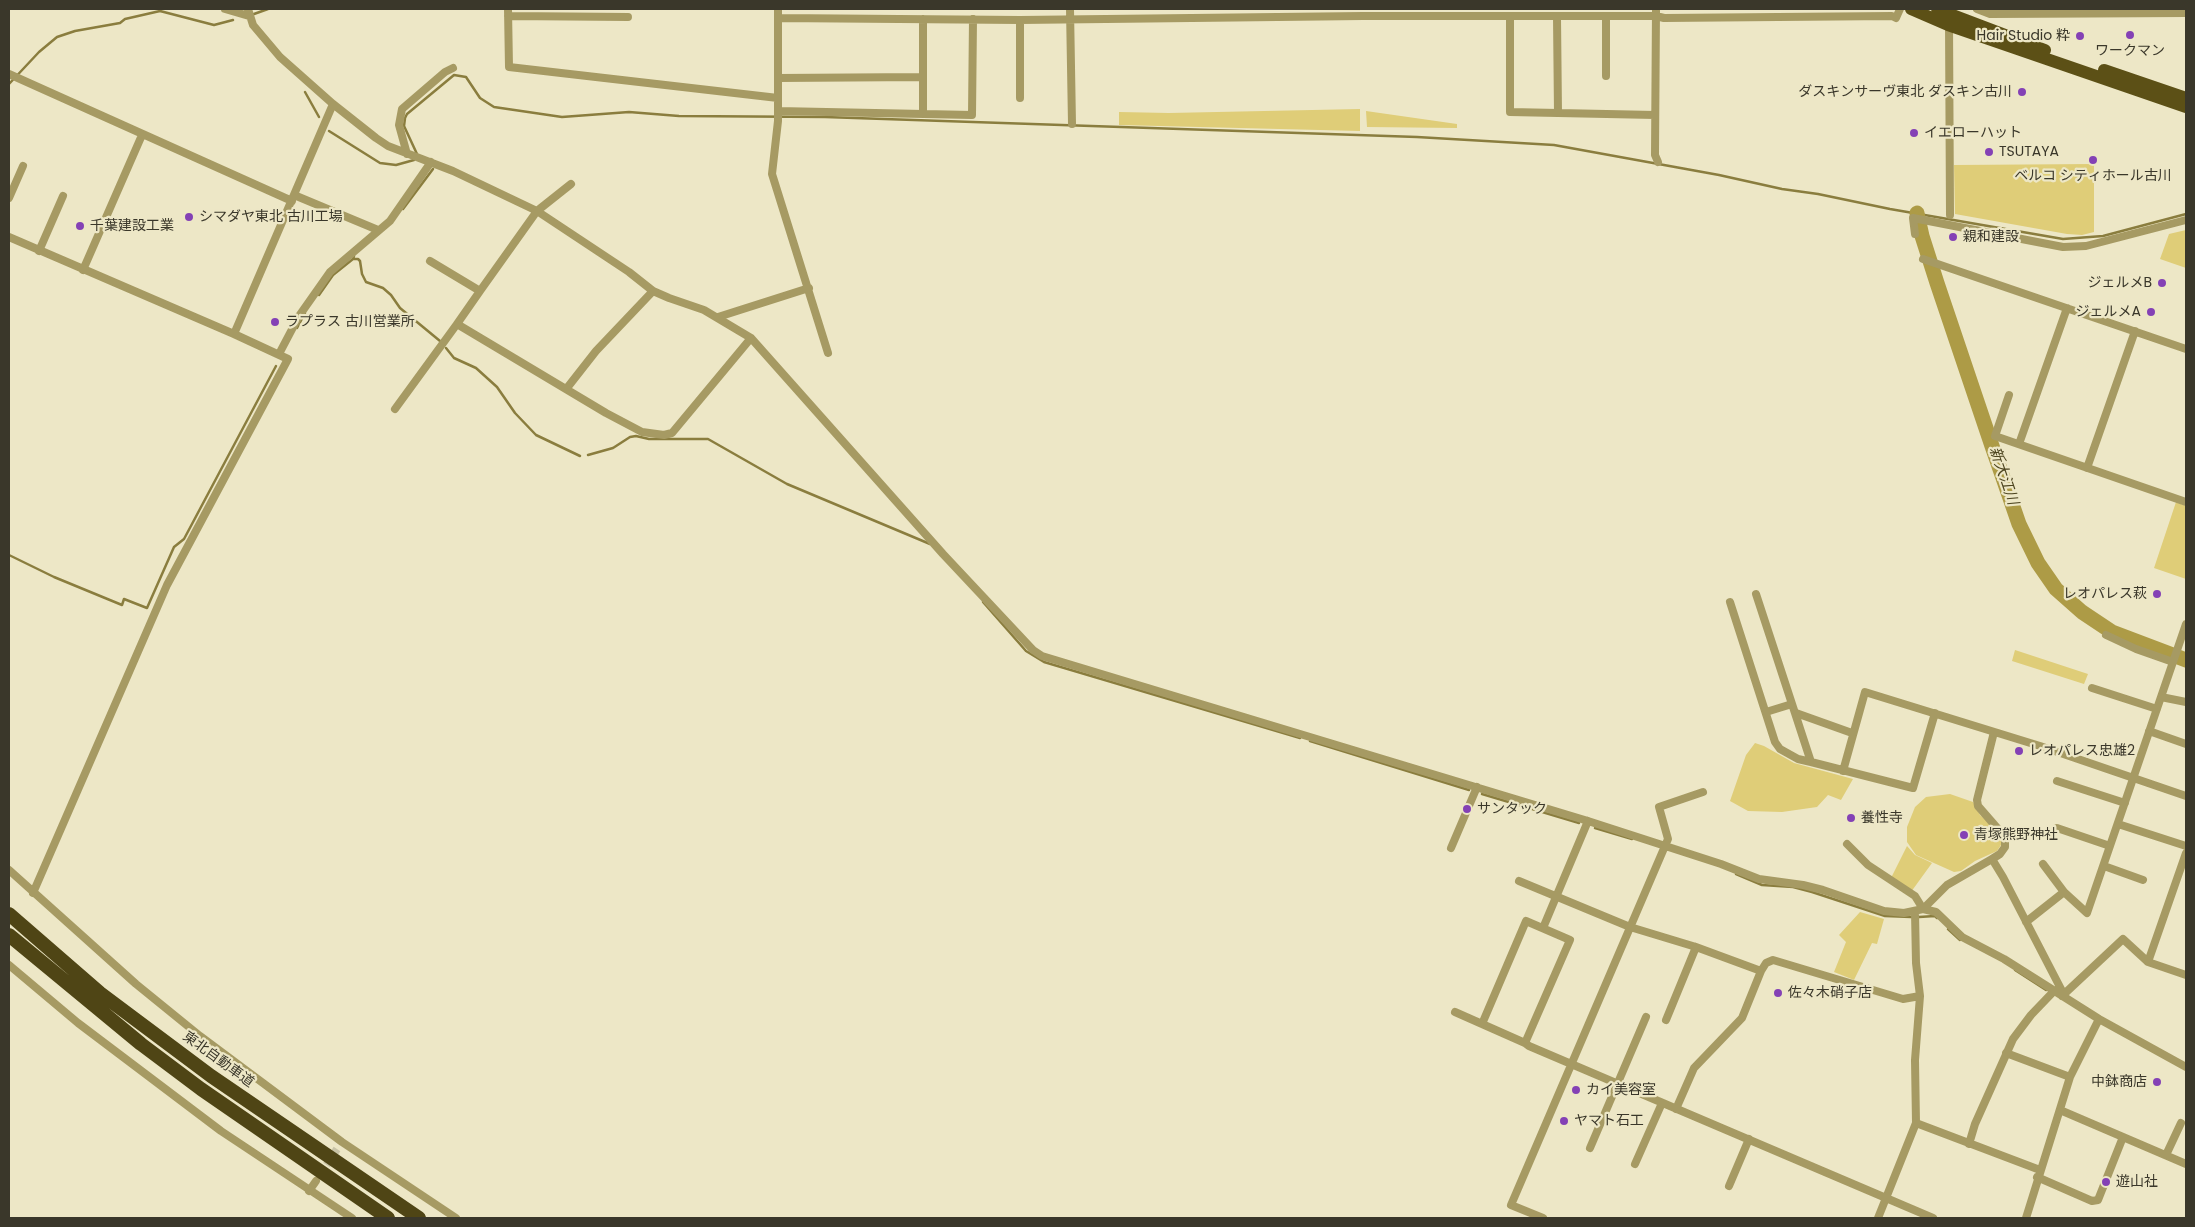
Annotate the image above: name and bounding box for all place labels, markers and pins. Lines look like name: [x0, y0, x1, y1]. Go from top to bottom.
place label: Hair Studio 粋: [1977, 28, 2070, 44]
marker: ワークマン: [2124, 29, 2136, 41]
marker: Hair Studio 粋: [2074, 30, 2086, 42]
place label: ワークマン: [2095, 43, 2165, 59]
place label: ダスキンサーヴ東北 ダスキン古川: [1798, 84, 2012, 100]
marker: ダスキンサーヴ東北 ダスキン古川: [2016, 86, 2028, 98]
place label: イエローハット: [1924, 125, 2022, 141]
marker: イエローハット: [1908, 127, 1920, 139]
place label: TSUTAYA: [1999, 144, 2059, 160]
marker: TSUTAYA: [1983, 146, 1995, 158]
marker: ベルコ シティホール古川: [2087, 154, 2099, 166]
place label: ベルコ シティホール古川: [2014, 168, 2172, 184]
place label: シマダヤ東北 古川工場: [199, 209, 343, 225]
marker: シマダヤ東北 古川工場: [183, 211, 195, 223]
place label: 千葉建設工業: [90, 218, 174, 234]
marker: 千葉建設工業: [74, 220, 86, 232]
place label: 親和建設: [1963, 229, 2019, 245]
marker: 親和建設: [1947, 231, 1959, 243]
place label: ジェルメB: [2087, 275, 2152, 291]
marker: ジェルメB: [2156, 277, 2168, 289]
place label: ジェルメA: [2076, 304, 2141, 320]
marker: ジェルメA: [2145, 306, 2157, 318]
place label: ラプラス 古川営業所: [285, 314, 415, 330]
marker: ラプラス 古川営業所: [269, 316, 281, 328]
place label: レオパレス萩: [2063, 586, 2147, 602]
marker: レオパレス萩: [2151, 588, 2163, 600]
place label: レオパレス忠雄2: [2029, 743, 2135, 759]
marker: レオパレス忠雄2: [2013, 745, 2025, 757]
place label: サンタック: [1477, 801, 1547, 817]
marker: サンタック: [1461, 803, 1473, 815]
place label: 養性寺: [1861, 810, 1903, 826]
marker: 養性寺: [1845, 812, 1857, 824]
place label: 青塚熊野神社: [1974, 827, 2058, 843]
marker: 青塚熊野神社: [1958, 829, 1970, 841]
place label: 佐々木硝子店: [1788, 985, 1872, 1001]
marker: 佐々木硝子店: [1772, 987, 1784, 999]
place label: 中鉢商店: [2091, 1074, 2147, 1090]
marker: 中鉢商店: [2151, 1076, 2163, 1088]
place label: カイ美容室: [1586, 1082, 1656, 1098]
marker: カイ美容室: [1570, 1084, 1582, 1096]
place label: ヤマト石工: [1574, 1113, 1644, 1129]
marker: ヤマト石工: [1558, 1115, 1570, 1127]
place label: 遊山社: [2116, 1174, 2158, 1190]
marker: 遊山社: [2100, 1176, 2112, 1188]

